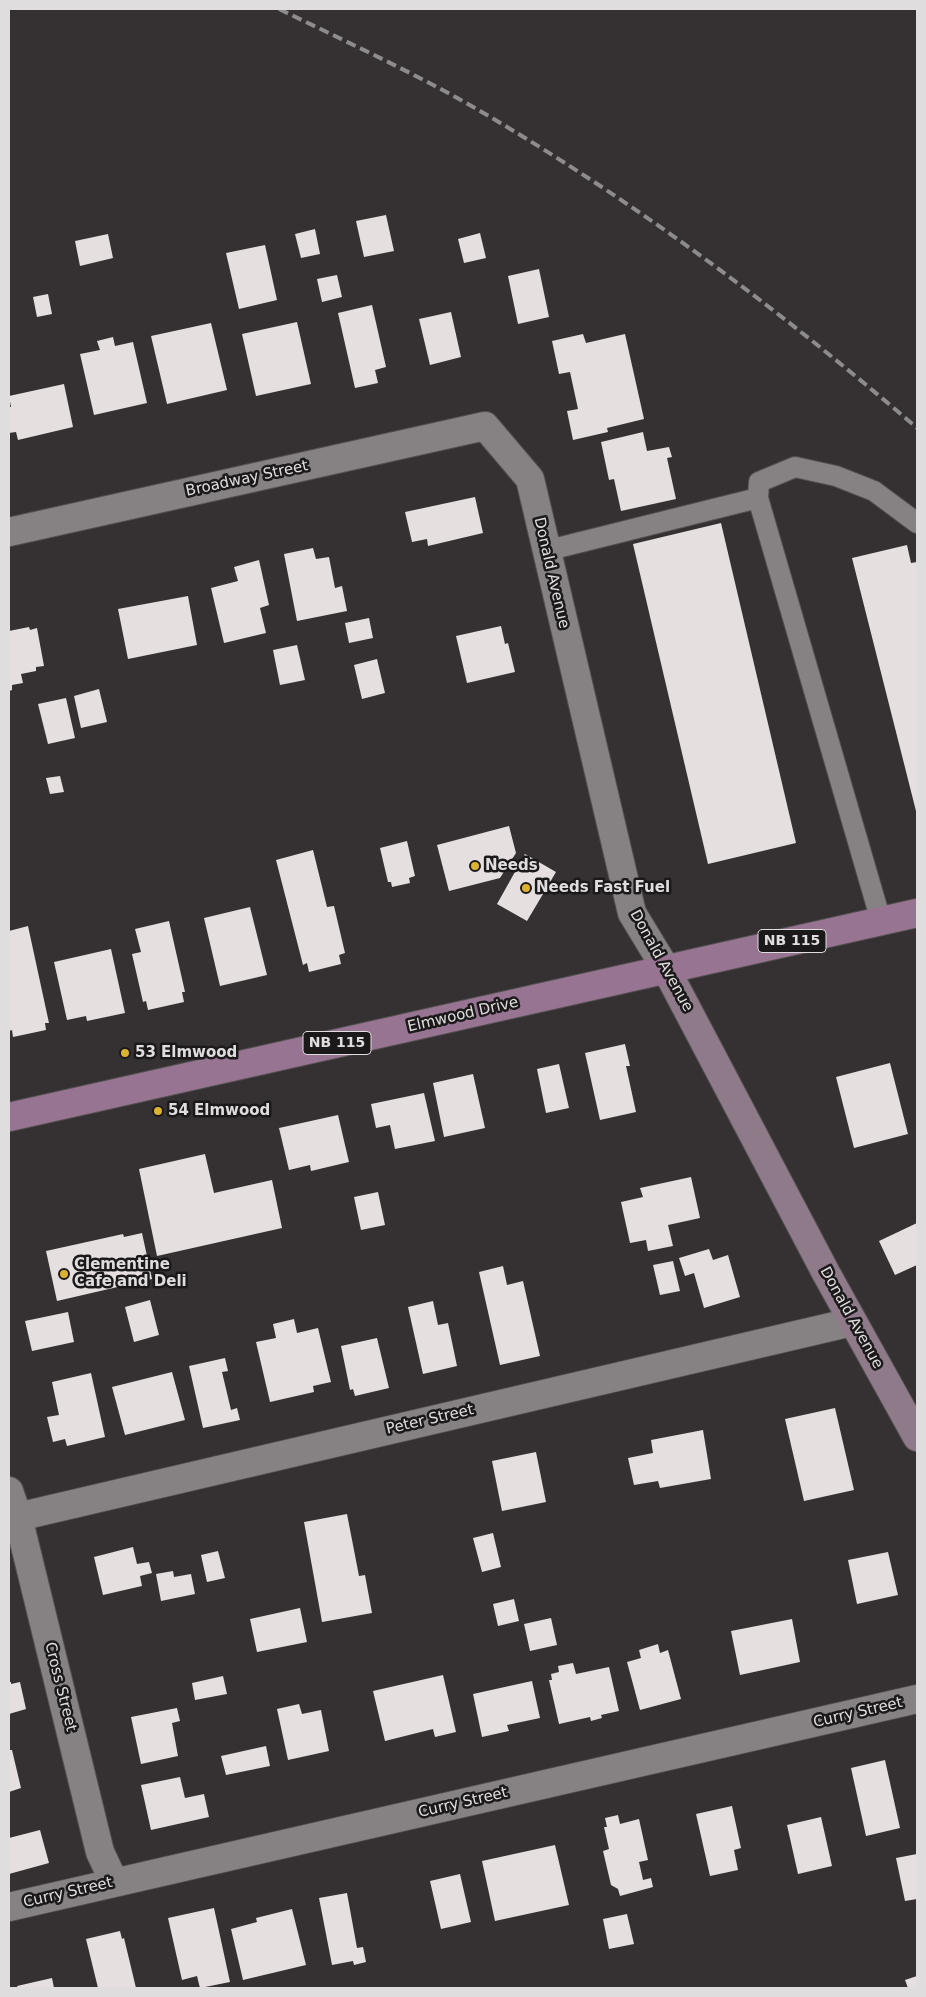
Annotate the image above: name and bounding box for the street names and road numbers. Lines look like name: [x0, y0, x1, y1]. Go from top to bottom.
street label: Broadway Street: [184, 457, 310, 501]
street label: Donald Avenue: [529, 516, 573, 630]
street label: Donald Avenue: [626, 907, 696, 1015]
road number: NB 115: [758, 929, 826, 952]
street label: Elmwood Drive: [406, 994, 520, 1036]
road number: NB 115: [303, 1032, 371, 1054]
street label: Donald Avenue: [816, 1264, 886, 1372]
street label: Peter Street: [384, 1401, 476, 1439]
street label: Cross Street: [40, 1640, 80, 1734]
street label: Curry Street: [812, 1694, 904, 1732]
street label: Curry Street: [417, 1784, 509, 1822]
street label: Curry Street: [22, 1874, 114, 1912]

